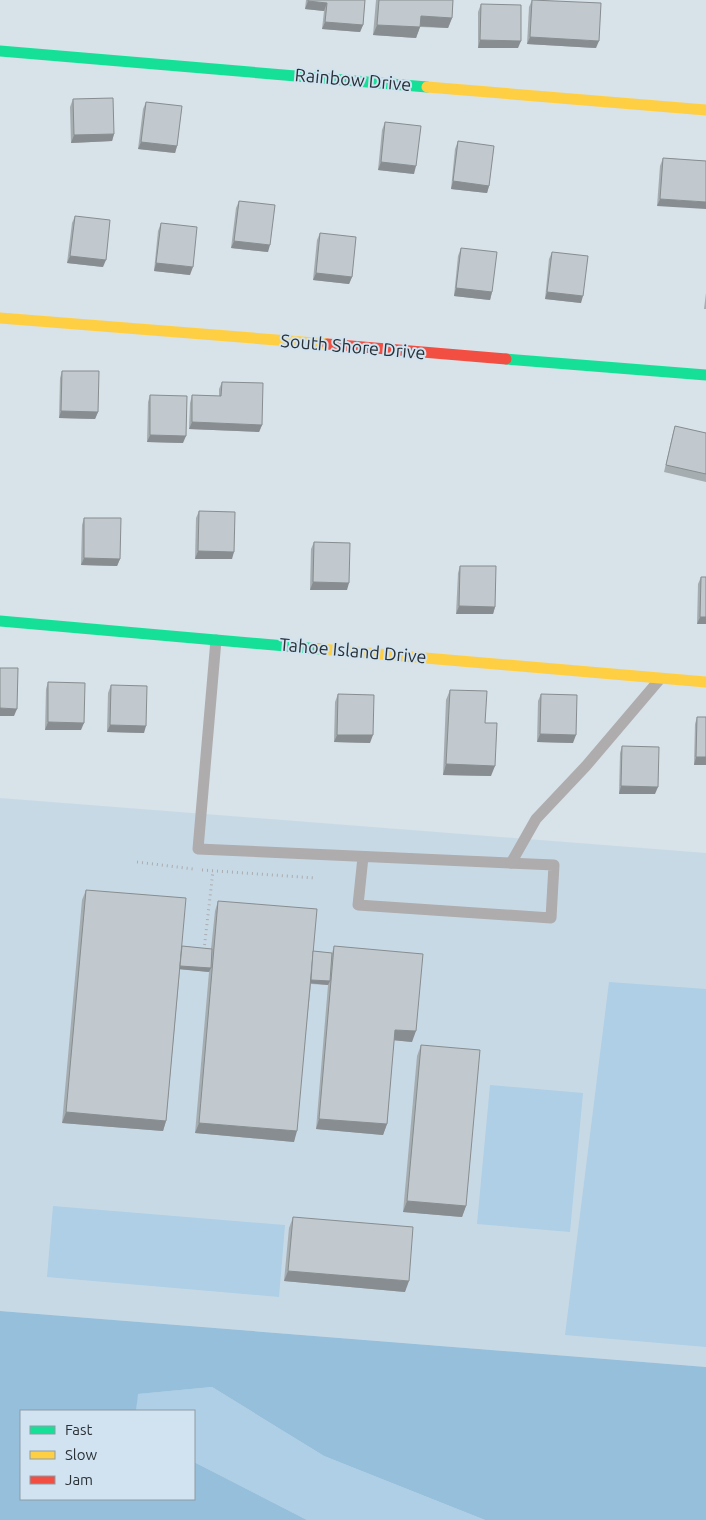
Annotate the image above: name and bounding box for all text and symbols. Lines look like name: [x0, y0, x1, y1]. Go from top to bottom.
street label: Rainbow Drive: [294, 64, 412, 94]
street label: South Shore Drive: [280, 330, 426, 362]
street label: Tahoe Island Drive: [279, 634, 427, 666]
legend: [20, 1410, 195, 1500]
text: Fast: [65, 1421, 93, 1438]
text: Slow: [65, 1446, 98, 1463]
text: Jam: [65, 1471, 93, 1488]

